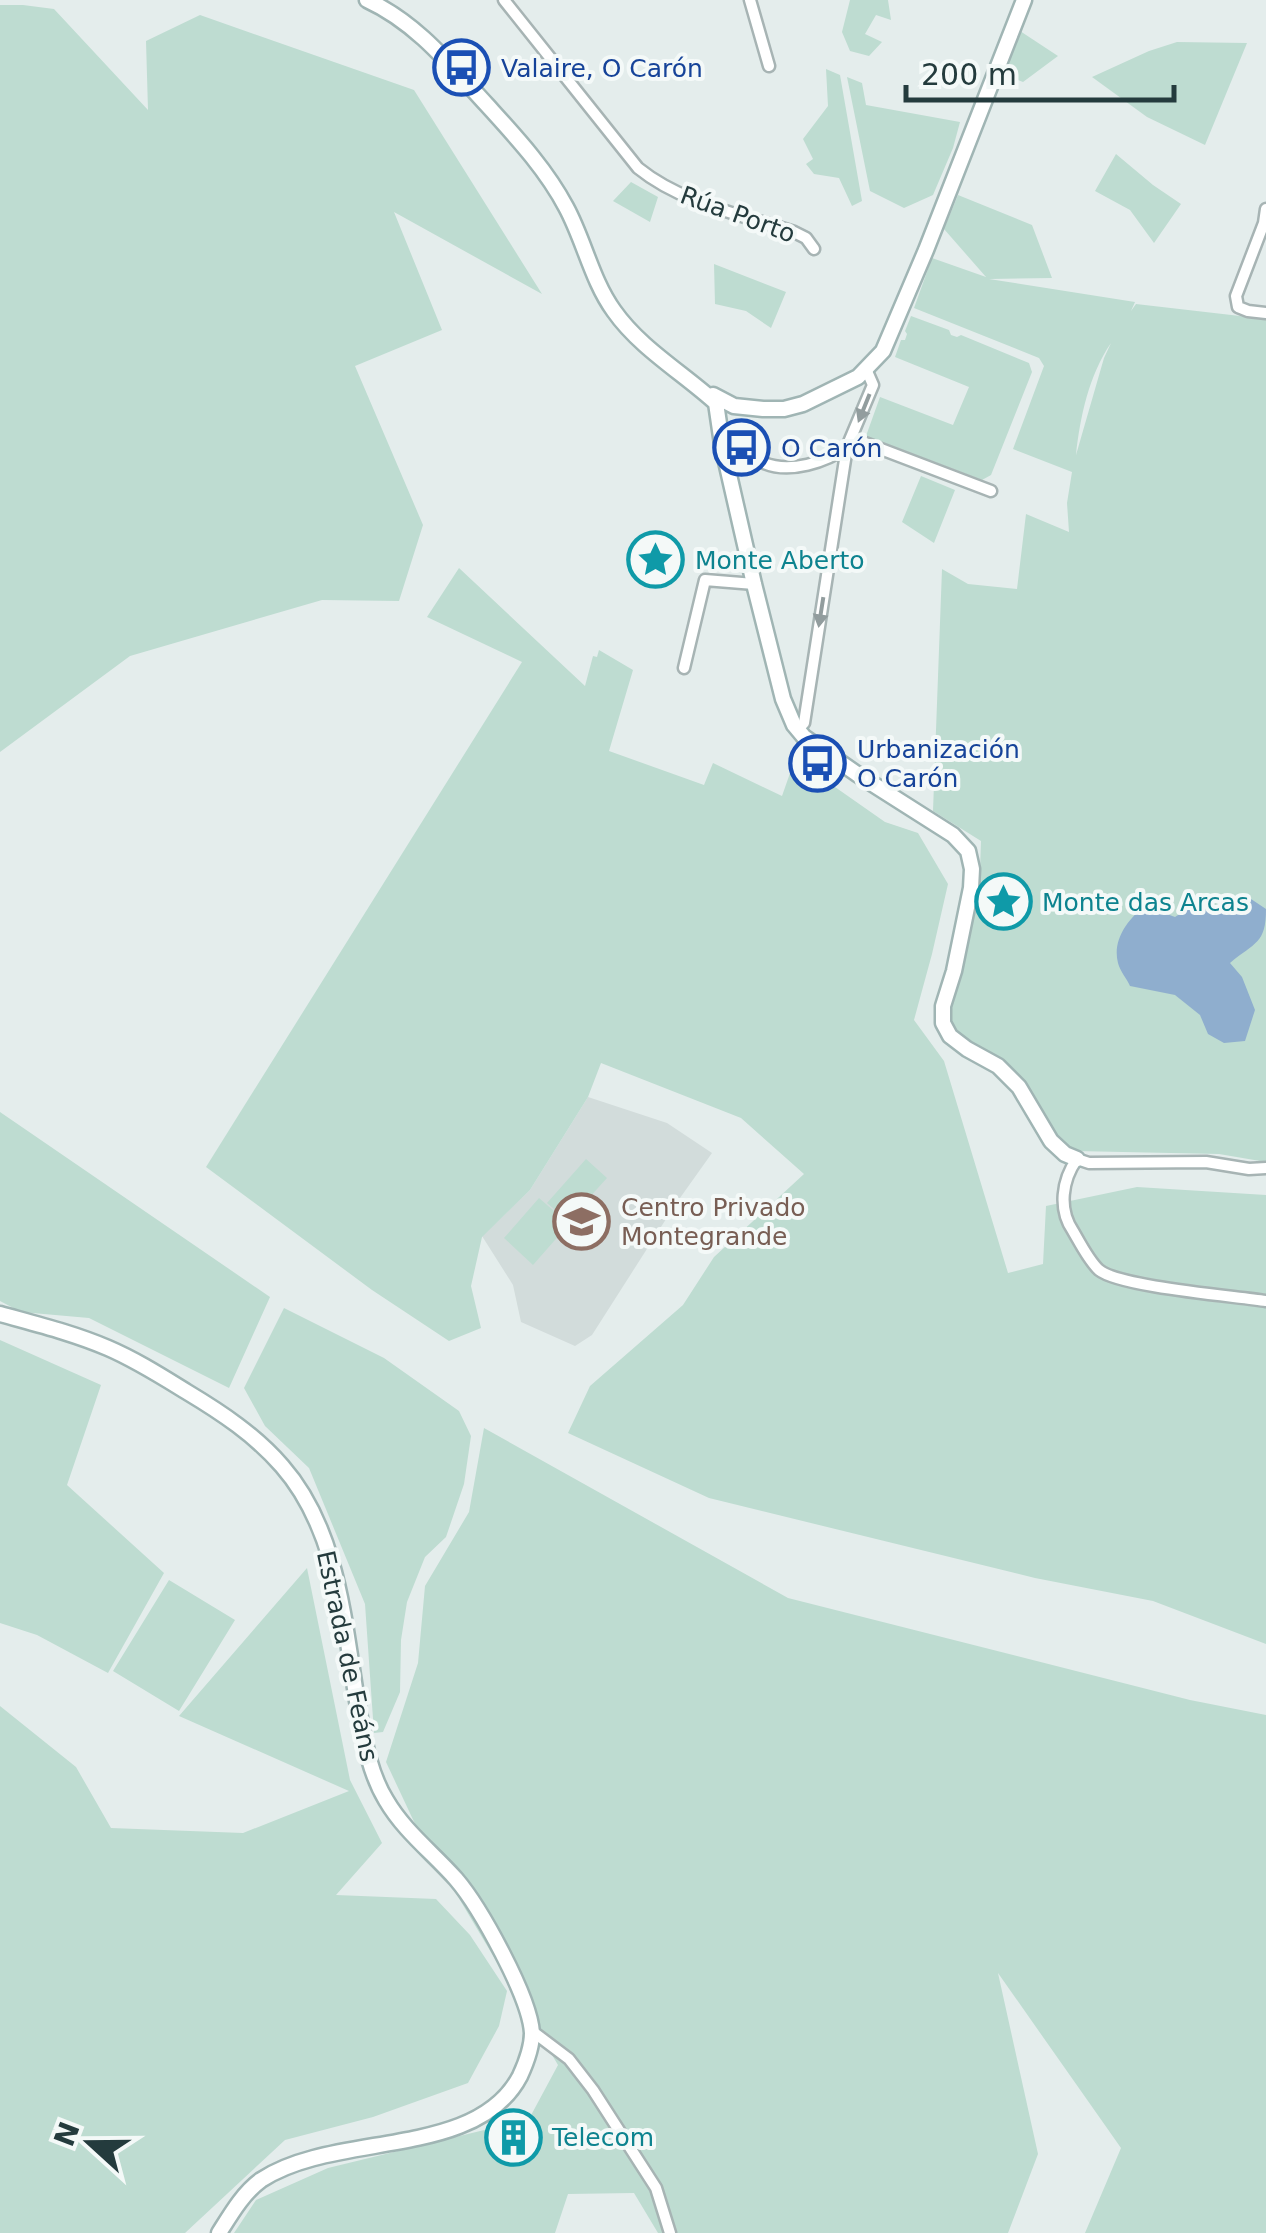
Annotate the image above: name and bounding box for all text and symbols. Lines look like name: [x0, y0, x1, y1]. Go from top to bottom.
bus stop icon: Valaire, O Carón: [432, 38, 492, 98]
scale bar: [906, 40, 1174, 102]
place label: Valaire, O Carón: [501, 54, 703, 83]
text: 200 m: [921, 57, 1017, 92]
street label: Rúa Porto: [676, 180, 799, 249]
one-way arrow: [855, 394, 871, 424]
bus stop icon: O Carón: [712, 418, 772, 478]
place label: O Carón: [781, 434, 882, 463]
place icon: Monte Aberto: [626, 530, 686, 590]
place label: Monte Aberto: [695, 546, 865, 575]
one-way arrow: [813, 597, 829, 629]
bus stop icon: Urbanización O Carón: [788, 733, 848, 793]
place label: Urbanización O Carón: [857, 735, 1020, 793]
place icon: Monte das Arcas: [973, 872, 1033, 932]
place label: Monte das Arcas: [1042, 888, 1249, 917]
school or university icon: Centro Privado Montegrande: [552, 1191, 612, 1251]
place label: Centro Privado Montegrande: [621, 1193, 806, 1251]
street label: Estrada de Feáns: [311, 1548, 384, 1764]
north arrow: [40, 2093, 140, 2193]
building icon: Telecom: [483, 2107, 543, 2167]
text: N: [48, 2117, 87, 2151]
place label: Telecom: [551, 2123, 654, 2152]

